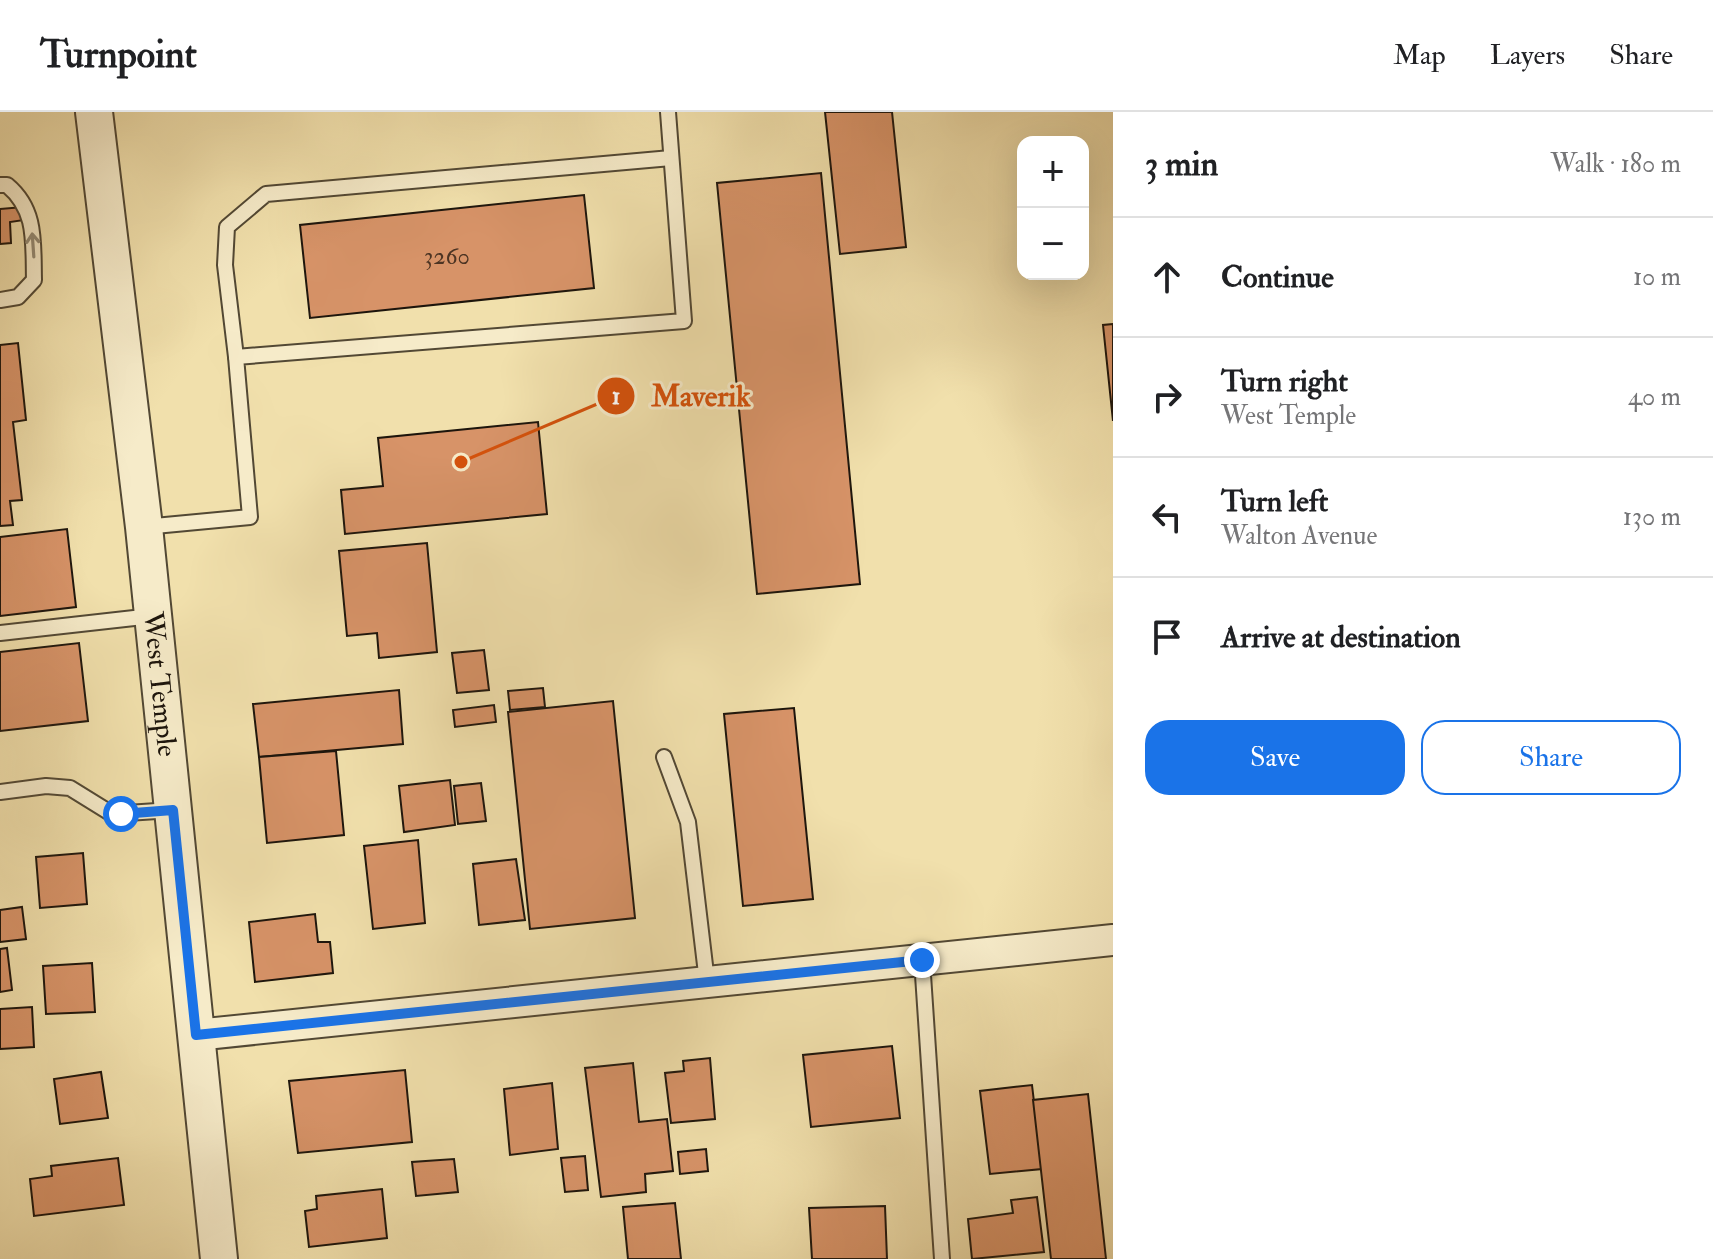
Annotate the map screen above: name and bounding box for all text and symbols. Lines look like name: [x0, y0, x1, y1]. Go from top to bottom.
text: Turnpoint: [40, 31, 197, 79]
text: Map: [1393, 38, 1446, 73]
text: Layers: [1490, 38, 1565, 73]
text: Share: [1609, 38, 1673, 73]
map controls: [1017, 136, 1089, 280]
button: +: [1017, 136, 1089, 208]
text: 3 min: [1145, 143, 1218, 186]
text: Walk · 180 m: [1551, 148, 1681, 180]
button: −: [1017, 208, 1089, 280]
one-way arrow: [25, 232, 40, 259]
house number: 3260: [424, 241, 470, 272]
icon: ahead: [1145, 255, 1189, 299]
text: Continue: [1221, 259, 1334, 296]
text: 10 m: [1633, 261, 1681, 293]
text: Turn right: [1221, 363, 1348, 400]
callout: Maverik: [596, 369, 767, 423]
icon: right: [1145, 375, 1189, 419]
text: Maverik: [650, 378, 751, 415]
text: 1: [612, 381, 620, 412]
text: 40 m: [1628, 381, 1681, 413]
text: West Temple: [1221, 400, 1356, 432]
text: Turn left: [1221, 483, 1328, 520]
icon: left: [1145, 495, 1189, 539]
text: 130 m: [1623, 501, 1681, 533]
text: Walton Avenue: [1221, 520, 1377, 552]
street label: West Temple: [135, 609, 185, 759]
icon: arrive: [1145, 615, 1189, 659]
text: Arrive at destination: [1221, 619, 1461, 656]
button: Save: [1145, 720, 1405, 795]
button: Share: [1421, 720, 1681, 795]
route start: [103, 796, 139, 832]
route end: [904, 942, 940, 978]

